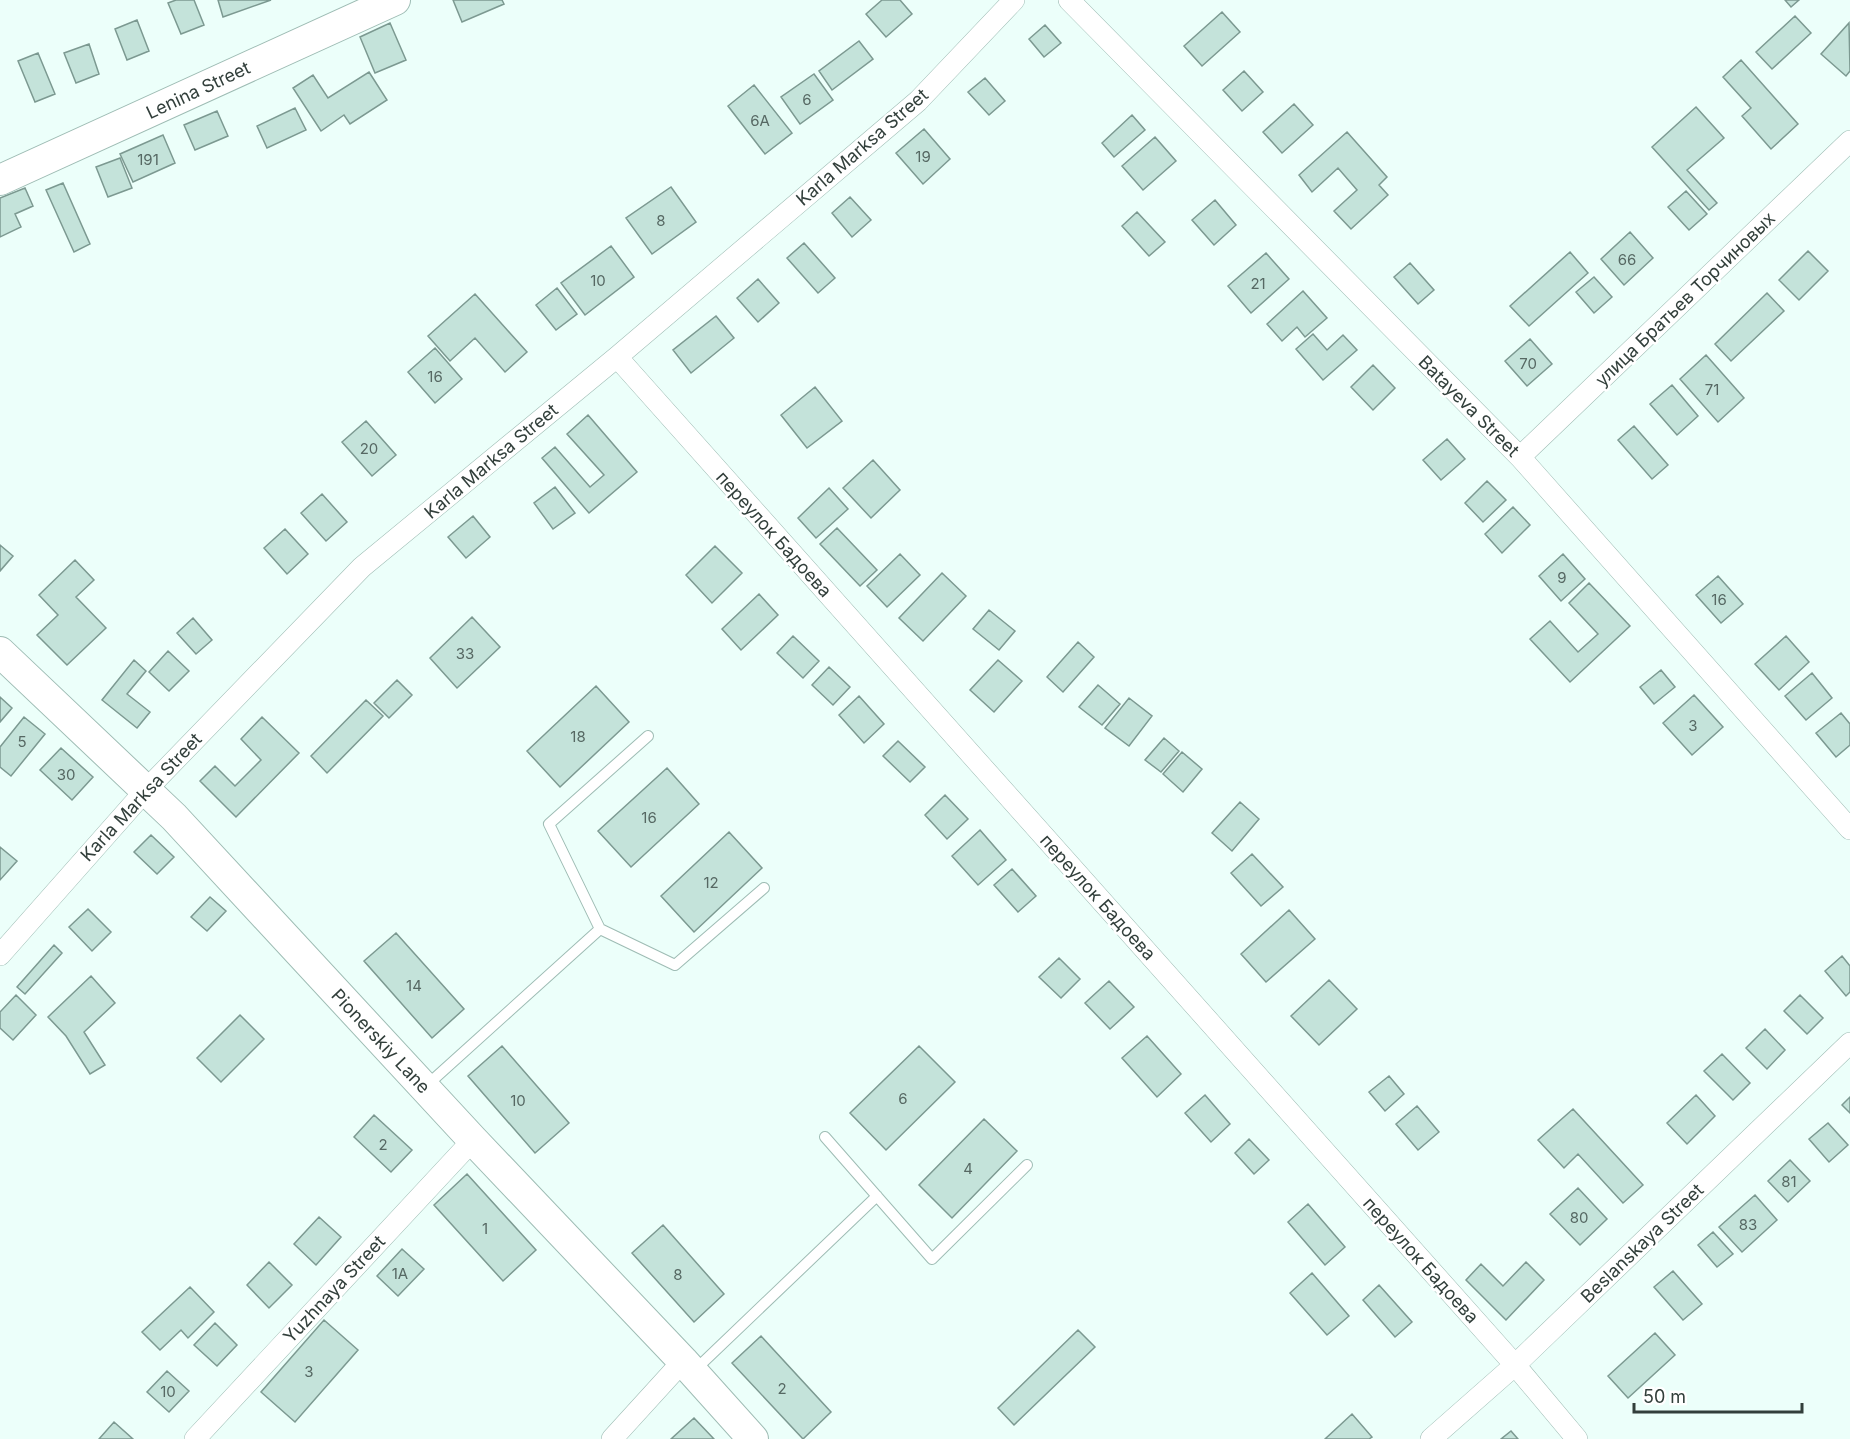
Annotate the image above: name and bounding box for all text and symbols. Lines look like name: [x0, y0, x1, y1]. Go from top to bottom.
street label: Lenina Street: [143, 57, 253, 123]
street label: Karla Marksa Street: [792, 84, 932, 210]
house number: 6: [802, 90, 812, 109]
house number: 6А: [750, 111, 770, 130]
house number: 19: [915, 147, 931, 166]
house number: 191: [137, 150, 159, 169]
street label: улица Братьев Торчиновых: [1591, 207, 1779, 390]
house number: 8: [656, 211, 666, 230]
house number: 66: [1618, 250, 1636, 269]
house number: 10: [590, 271, 606, 290]
house number: 21: [1250, 274, 1266, 293]
street label: Batayeva Street: [1414, 351, 1524, 461]
house number: 70: [1519, 354, 1537, 373]
house number: 16: [427, 367, 443, 386]
house number: 71: [1705, 380, 1719, 399]
street label: Karla Marksa Street: [420, 399, 562, 523]
house number: 20: [360, 439, 378, 458]
street label: переулок Бадоева: [712, 467, 836, 601]
house number: 9: [1557, 568, 1567, 587]
house number: 16: [1711, 590, 1727, 609]
house number: 33: [456, 644, 474, 663]
house number: 3: [1688, 716, 1698, 735]
house number: 18: [570, 727, 586, 746]
street label: Karla Marksa Street: [76, 728, 206, 865]
house number: 5: [17, 732, 27, 751]
house number: 30: [57, 765, 75, 784]
house number: 16: [641, 808, 657, 827]
street label: переулок Бадоева: [1036, 830, 1160, 964]
house number: 12: [703, 873, 719, 892]
house number: 14: [406, 976, 422, 995]
street label: Pionerskiy Lane: [327, 985, 435, 1097]
house number: 6: [898, 1089, 908, 1108]
house number: 10: [510, 1091, 526, 1110]
house number: 2: [378, 1135, 388, 1154]
house number: 4: [963, 1159, 973, 1178]
house number: 81: [1781, 1172, 1797, 1191]
street label: Beslanskaya Street: [1576, 1179, 1708, 1307]
street label: переулок Бадоева: [1359, 1193, 1483, 1327]
house number: 80: [1570, 1208, 1588, 1227]
house number: 83: [1739, 1215, 1757, 1234]
house number: 1: [482, 1219, 488, 1238]
street label: Yuzhnaya Street: [279, 1231, 389, 1347]
house number: 1А: [392, 1264, 408, 1283]
house number: 8: [673, 1265, 683, 1284]
house number: 3: [304, 1362, 314, 1381]
scale bar: [1634, 1376, 1802, 1414]
house number: 2: [777, 1379, 787, 1398]
house number: 10: [160, 1382, 176, 1401]
text: 50 m: [1643, 1386, 1686, 1407]

